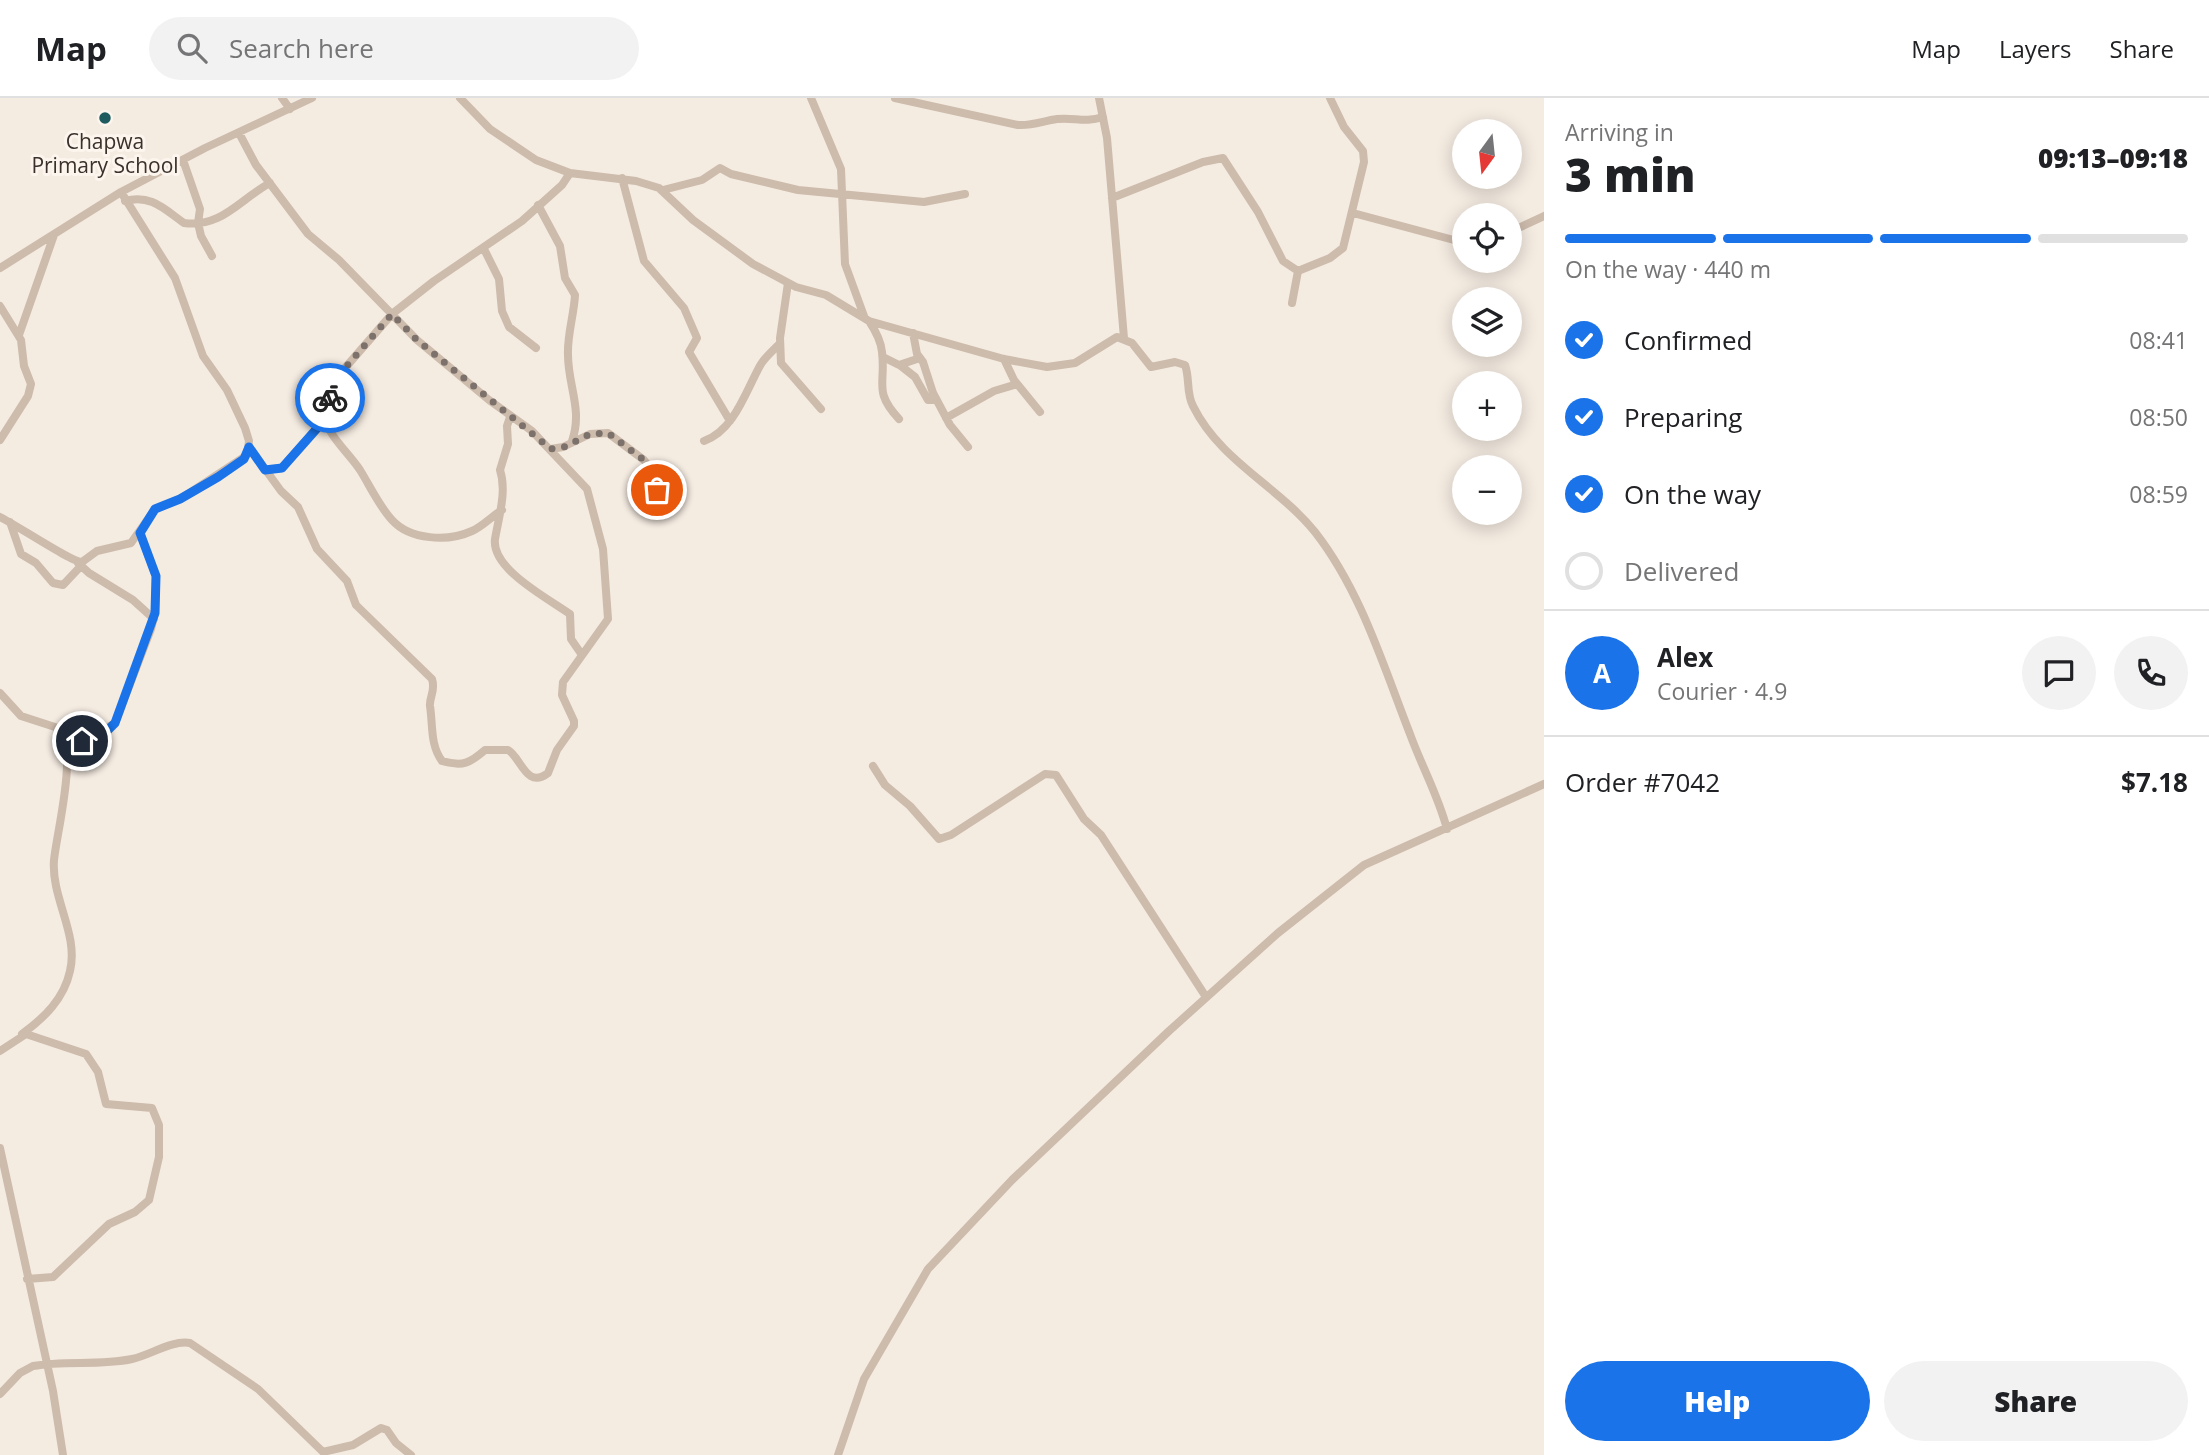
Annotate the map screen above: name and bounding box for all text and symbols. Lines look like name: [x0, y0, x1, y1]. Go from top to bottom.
search box: [149, 17, 639, 80]
text: Map: [35, 26, 107, 71]
icon: search: [173, 29, 211, 67]
text: Search here: [229, 30, 374, 66]
text: Map: [1911, 32, 1961, 65]
text: Layers: [1999, 32, 2072, 65]
text: Share: [2110, 32, 2174, 65]
marker: Chapwa Primary School: [97, 110, 113, 126]
text: Arriving in: [1565, 116, 1674, 148]
north arrow: [1452, 119, 1522, 189]
map controls: [1452, 119, 1522, 525]
place label: Chapwa Primary School: [31, 127, 179, 179]
text: 09:13–09:18: [2038, 140, 2188, 176]
text: 3 min: [1565, 143, 1696, 205]
button: locate: [1452, 203, 1522, 273]
text: On the way · 440 m: [1565, 253, 1771, 285]
button: layers: [1452, 287, 1522, 357]
icon: check: [1565, 321, 1603, 359]
text: Confirmed: [1624, 322, 1752, 358]
text: 08:41: [2129, 324, 2188, 356]
courier: [295, 363, 365, 433]
button: +: [1452, 371, 1522, 441]
icon: bike: [311, 379, 349, 417]
icon: check: [1565, 398, 1603, 436]
text: Preparing: [1624, 399, 1742, 435]
text: 08:50: [2129, 401, 2188, 433]
button: −: [1452, 455, 1522, 525]
pin: [627, 460, 687, 520]
icon: bag: [638, 471, 676, 509]
icon: check: [1565, 475, 1603, 513]
text: On the way: [1624, 476, 1761, 512]
text: 08:59: [2129, 478, 2188, 510]
text: Delivered: [1624, 553, 1739, 589]
button: chat: [2022, 636, 2096, 710]
button: phone: [2114, 636, 2188, 710]
text: Alex: [1657, 639, 1713, 675]
text: A: [1593, 655, 1611, 691]
text: Courier · 4.9: [1657, 675, 1787, 707]
pin: [52, 711, 112, 771]
icon: home: [63, 722, 101, 760]
text: Order #7042: [1565, 764, 1720, 800]
text: $7.18: [2121, 764, 2188, 800]
button: Help: [1565, 1361, 1870, 1441]
button: Share: [1884, 1361, 2188, 1441]

